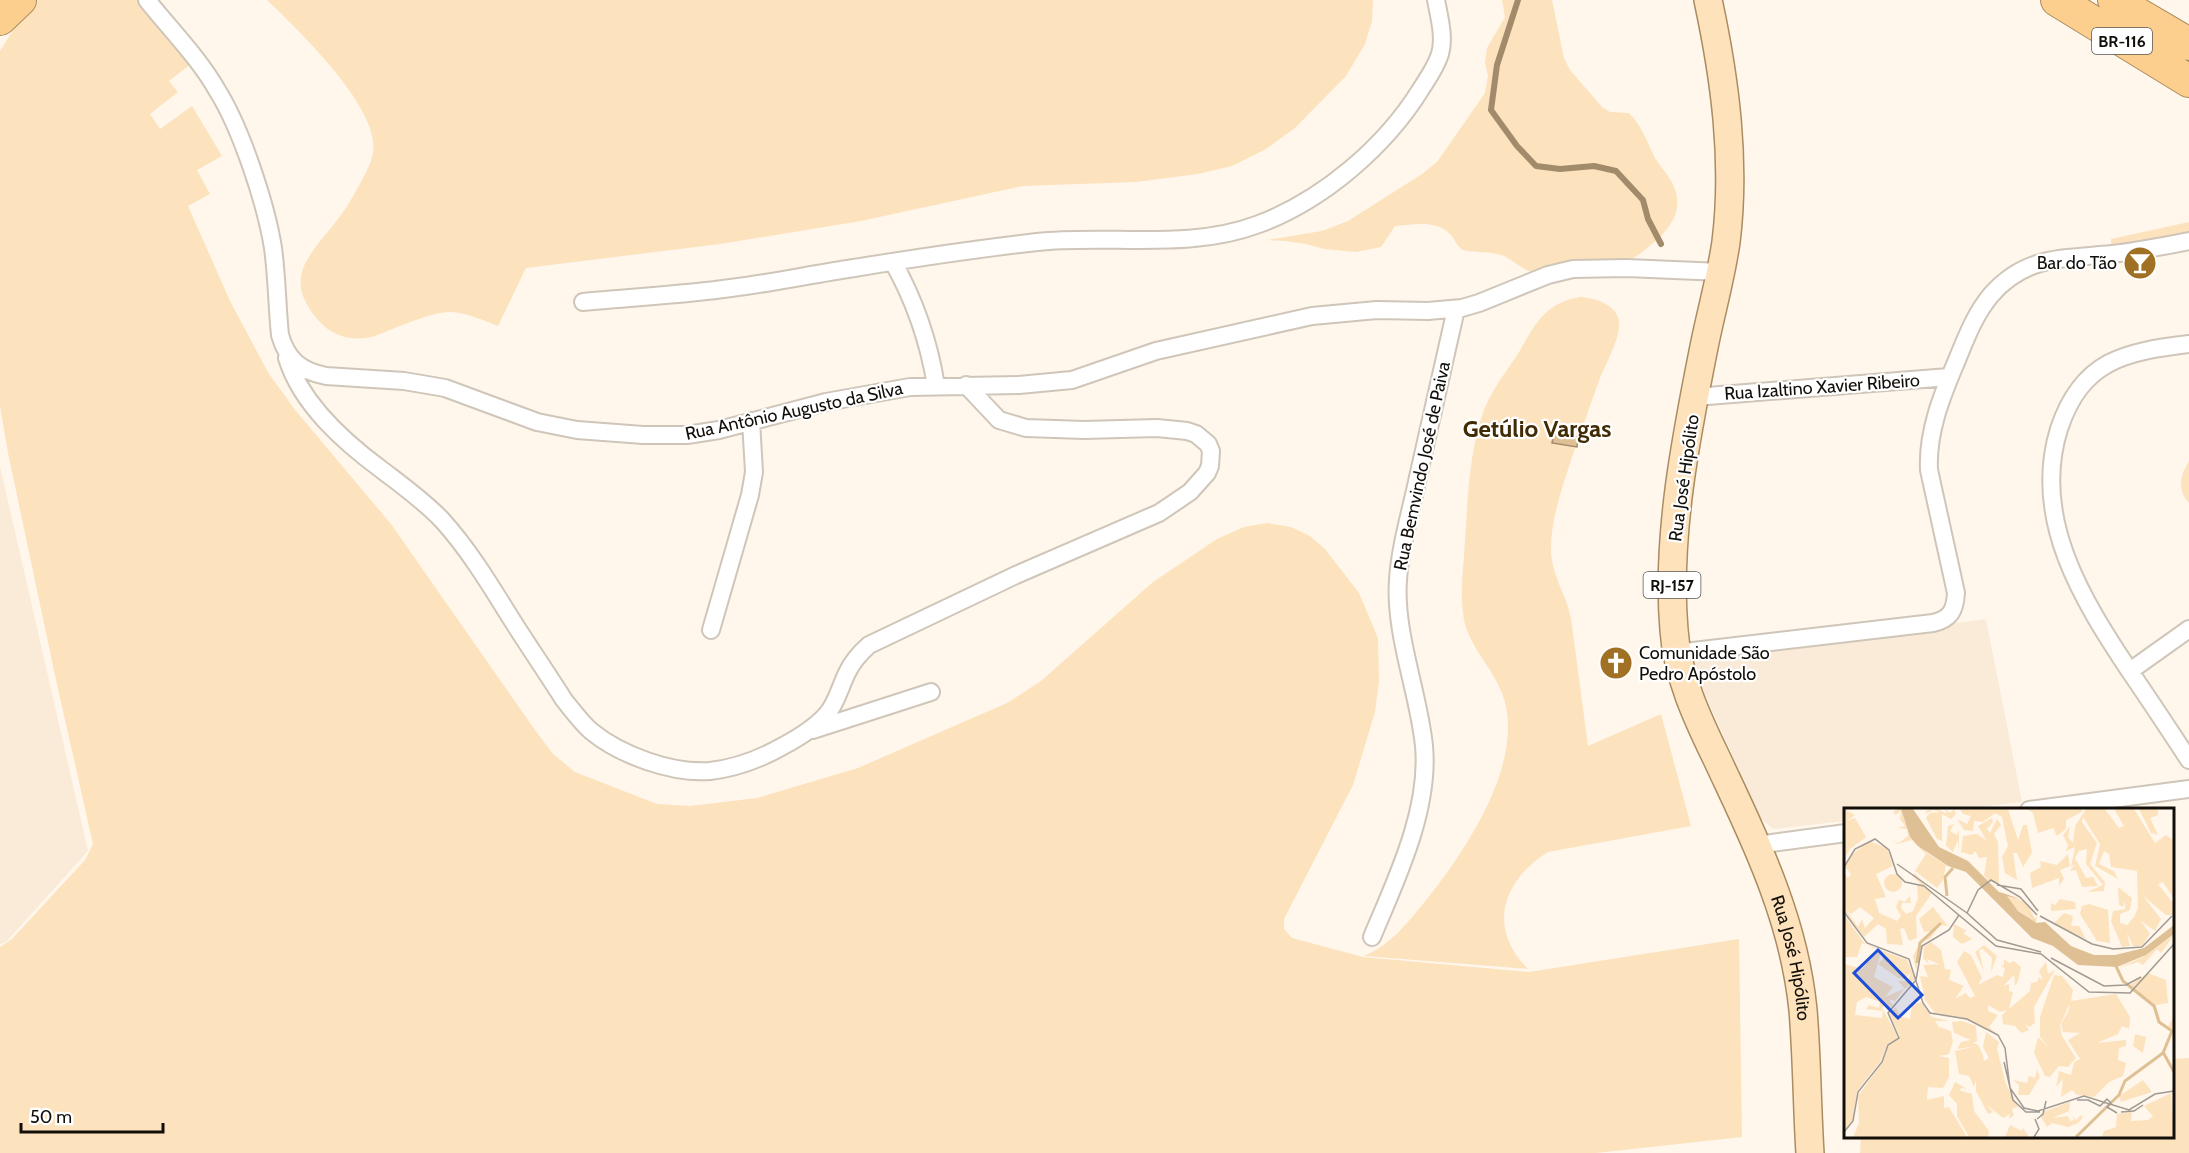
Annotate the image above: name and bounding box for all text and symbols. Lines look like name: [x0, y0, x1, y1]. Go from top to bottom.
road number: BR-116: [2092, 28, 2152, 54]
bar icon: Bar do Tão: [2122, 245, 2158, 281]
place label: Bar do Tão: [2037, 252, 2117, 274]
street label: Rua Bemvindo José de Paiva: [1389, 359, 1455, 572]
street label: Rua Izaltino Xavier Ribeiro: [1724, 369, 1921, 405]
street label: Rua Antônio Augusto da Silva: [683, 377, 905, 445]
street label: Rua José Hipólito: [1664, 413, 1704, 543]
district label: Getúlio Vargas: [1463, 414, 1611, 443]
road number: RJ-157: [1644, 572, 1700, 598]
place label: Comunidade São Pedro Apóstolo: [1639, 642, 1770, 685]
church icon: Comunidade São Pedro Apóstolo: [1598, 645, 1634, 681]
inset map: [1844, 808, 2174, 1138]
street label: Rua José Hipólito: [1766, 892, 1815, 1022]
scale bar: [21, 1096, 164, 1134]
text: 50 m: [30, 1106, 72, 1128]

